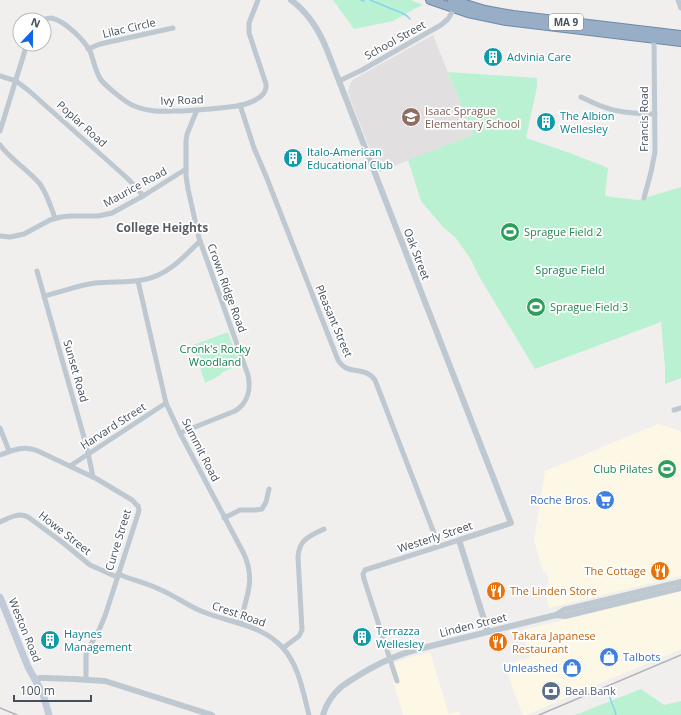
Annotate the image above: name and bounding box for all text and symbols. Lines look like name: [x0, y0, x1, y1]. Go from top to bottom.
north arrow: [12, 12, 52, 52]
text: N: [29, 14, 43, 31]
street label: Lilac Circle: [101, 14, 157, 41]
road number: MA 9: [549, 14, 583, 30]
street label: School Street: [362, 17, 428, 63]
building icon: Advinia Care: [482, 46, 504, 68]
place label: Advinia Care: [507, 49, 571, 64]
street label: Francis Road: [636, 86, 651, 152]
street label: Ivy Road: [160, 91, 204, 108]
street label: Poplar Road: [54, 97, 111, 150]
place label: Isaac Sprague Elementary School: [425, 103, 520, 131]
school or university icon: Isaac Sprague Elementary School: [400, 106, 422, 128]
place label: The Albion Wellesley: [560, 108, 614, 136]
building icon: The Albion Wellesley: [535, 111, 557, 133]
place label: Italo-American Educational Club: [307, 144, 393, 172]
building icon: Italo-American Educational Club: [282, 147, 304, 169]
street label: Maurice Road: [100, 163, 169, 210]
district label: College Heights: [116, 219, 208, 236]
sports icon: Sprague Field 2: [499, 221, 521, 243]
place label: Sprague Field 2: [524, 224, 602, 239]
street label: Oak Street: [401, 226, 434, 282]
street label: Crown Ridge Road: [204, 241, 251, 334]
park label: Sprague Field: [535, 262, 605, 277]
street label: Pleasant Street: [312, 282, 356, 359]
sports icon: Sprague Field 3: [525, 296, 547, 318]
place label: Sprague Field 3: [550, 299, 628, 314]
street label: Sunset Road: [60, 338, 93, 404]
park label: Cronk's Rocky Woodland: [179, 341, 251, 369]
street label: Harvard Street: [77, 399, 148, 452]
street label: Summit Road: [179, 416, 224, 484]
sports icon: Club Pilates: [656, 458, 678, 480]
place label: Club Pilates: [593, 461, 653, 476]
supermarket icon: Roche Bros.: [594, 489, 616, 511]
place label: Roche Bros.: [530, 492, 591, 507]
street label: Howe Street: [36, 507, 95, 558]
street label: Curve Street: [101, 507, 134, 572]
street label: Westerly Street: [395, 517, 474, 556]
restaurant icon: The Cottage: [649, 560, 671, 582]
place label: The Cottage: [585, 563, 646, 578]
restaurant icon: The Linden Store: [485, 580, 507, 602]
place label: The Linden Store: [510, 583, 597, 598]
street label: Weston Road: [6, 595, 45, 664]
street label: Crest Road: [210, 597, 268, 630]
street label: Linden Street: [438, 609, 508, 640]
place label: Terrazza Wellesley: [376, 623, 424, 651]
place label: Haynes Management: [64, 626, 132, 654]
building icon: Terrazza Wellesley: [351, 626, 373, 648]
place label: Takara Japanese Restaurant: [512, 628, 596, 656]
building icon: Haynes Management: [39, 629, 61, 651]
restaurant icon: Takara Japanese Restaurant: [487, 631, 509, 653]
shop icon: Talbots: [598, 646, 620, 668]
place label: Talbots: [623, 649, 660, 664]
shop icon: Unleashed: [561, 657, 583, 679]
place label: Unleashed: [503, 660, 558, 675]
scale bar: [14, 677, 91, 703]
bank icon: Beal Bank: [540, 680, 562, 702]
text: 100 m: [20, 682, 55, 699]
place label: Beal Bank: [565, 683, 616, 698]

